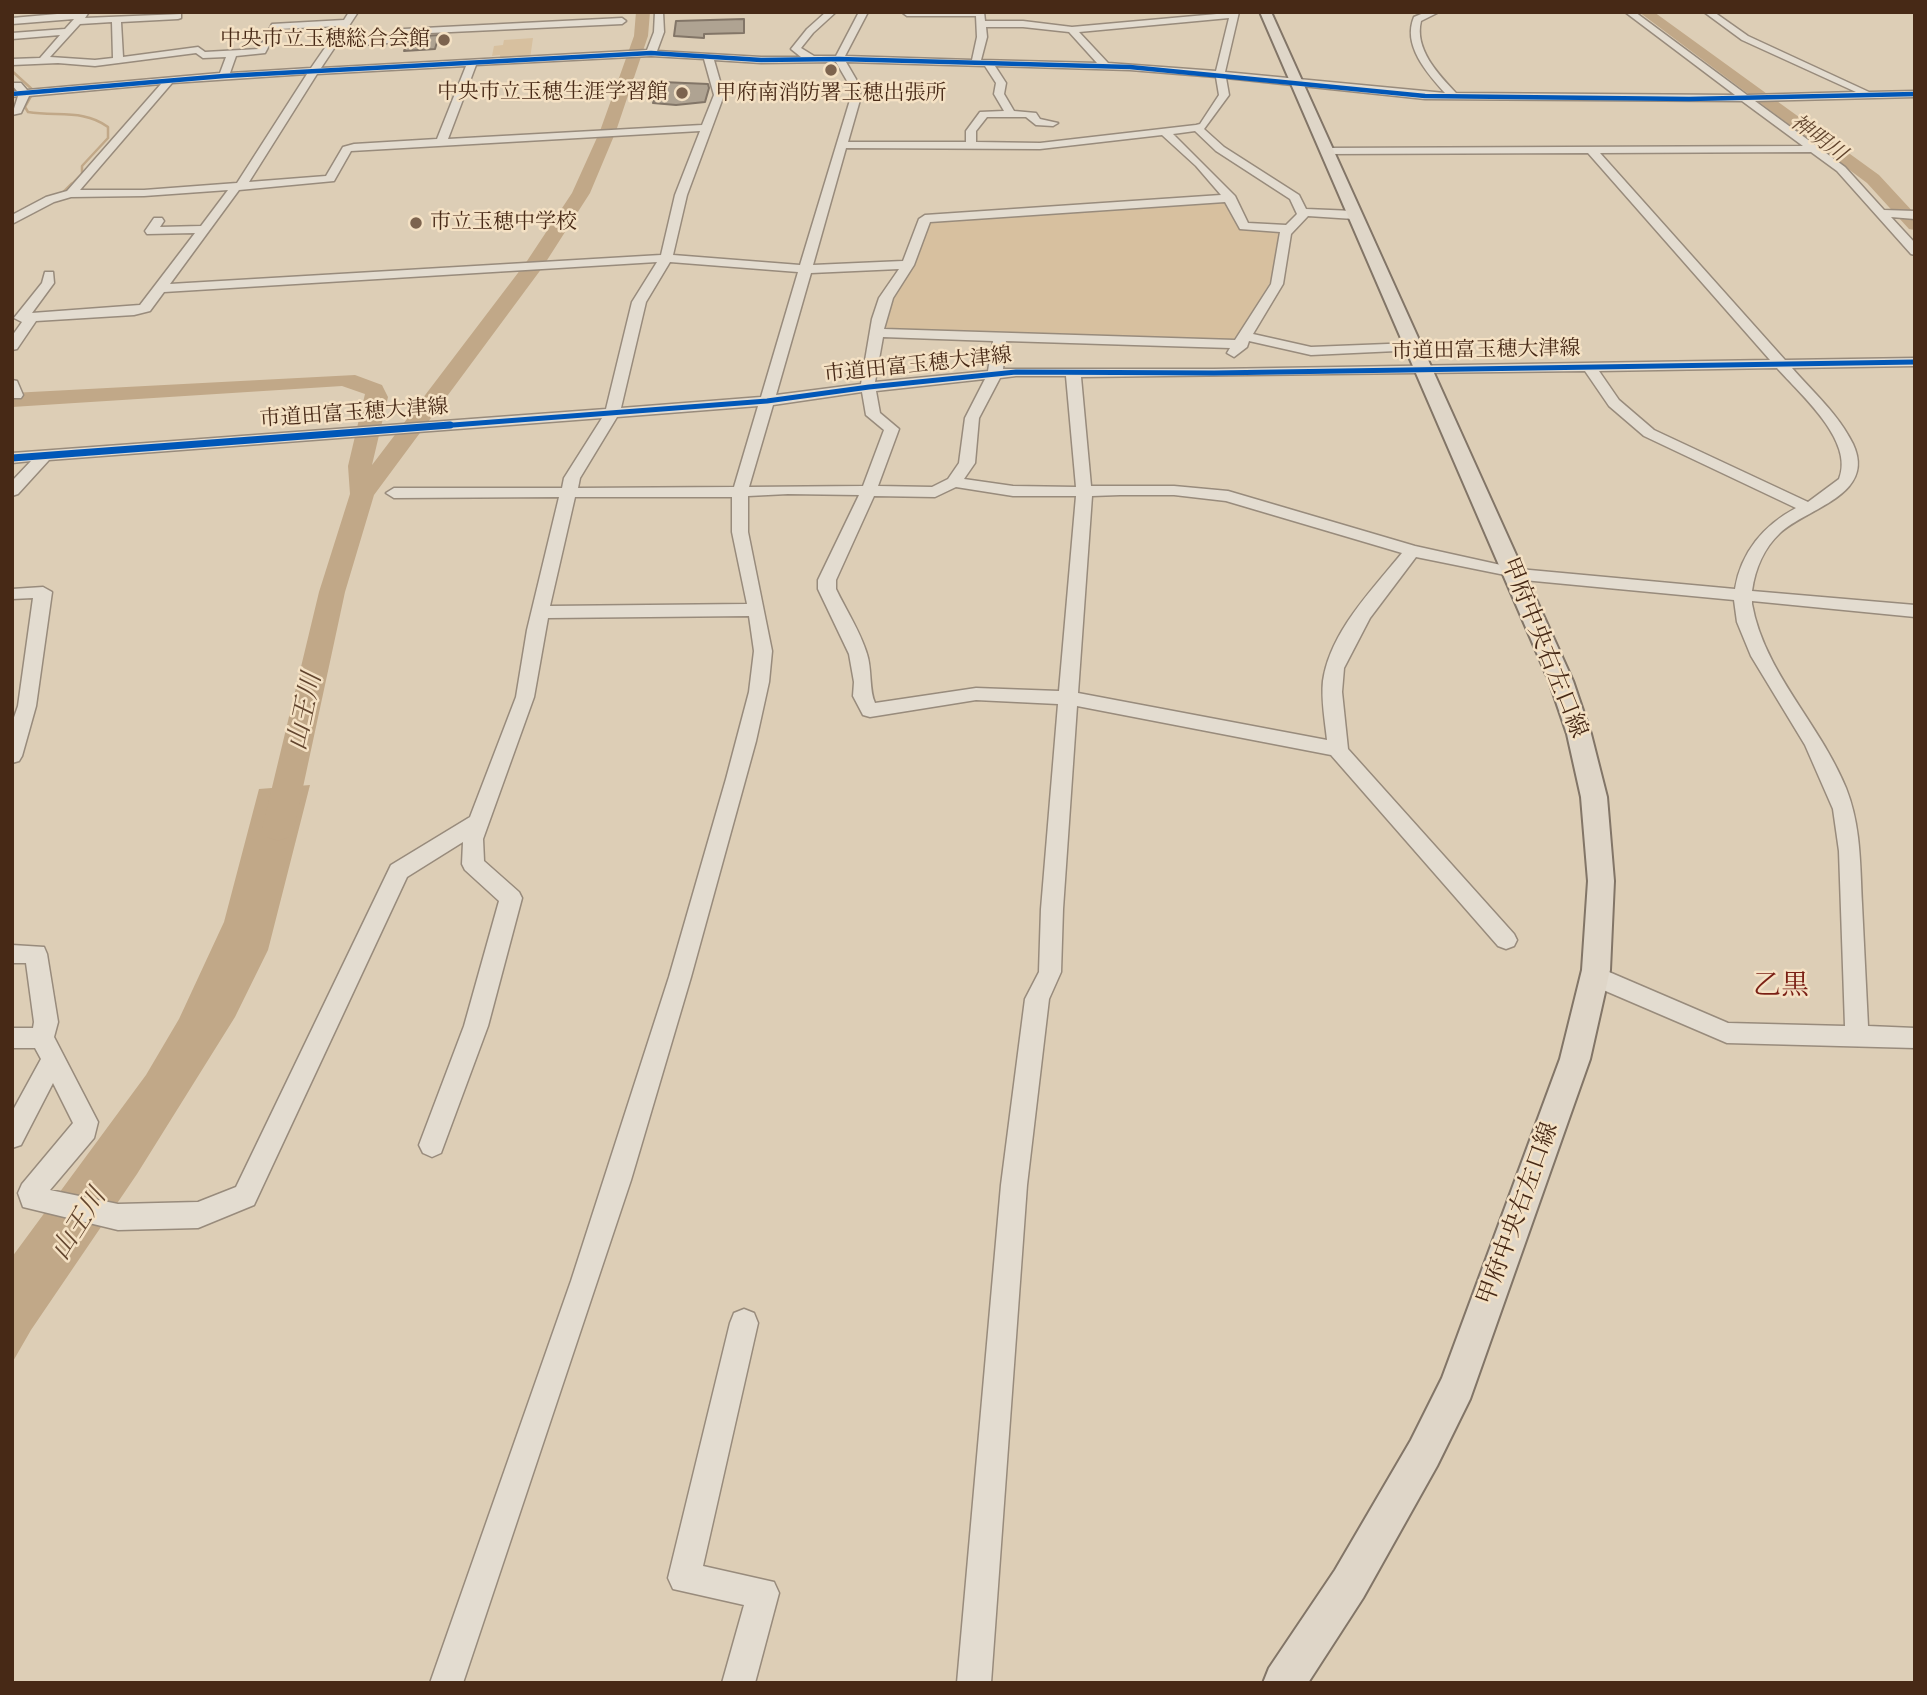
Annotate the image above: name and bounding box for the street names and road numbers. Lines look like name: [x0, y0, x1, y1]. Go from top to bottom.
street label: 市道田富玉穂大津線: [1391, 337, 1581, 365]
street label: 市道田富玉穂大津線: [823, 344, 1013, 388]
street label: 市道田富玉穂大津線: [259, 395, 449, 433]
street label: 甲府中央右左口線: [1494, 554, 1592, 742]
street label: 甲府中央右左口線: [1473, 1119, 1565, 1309]

